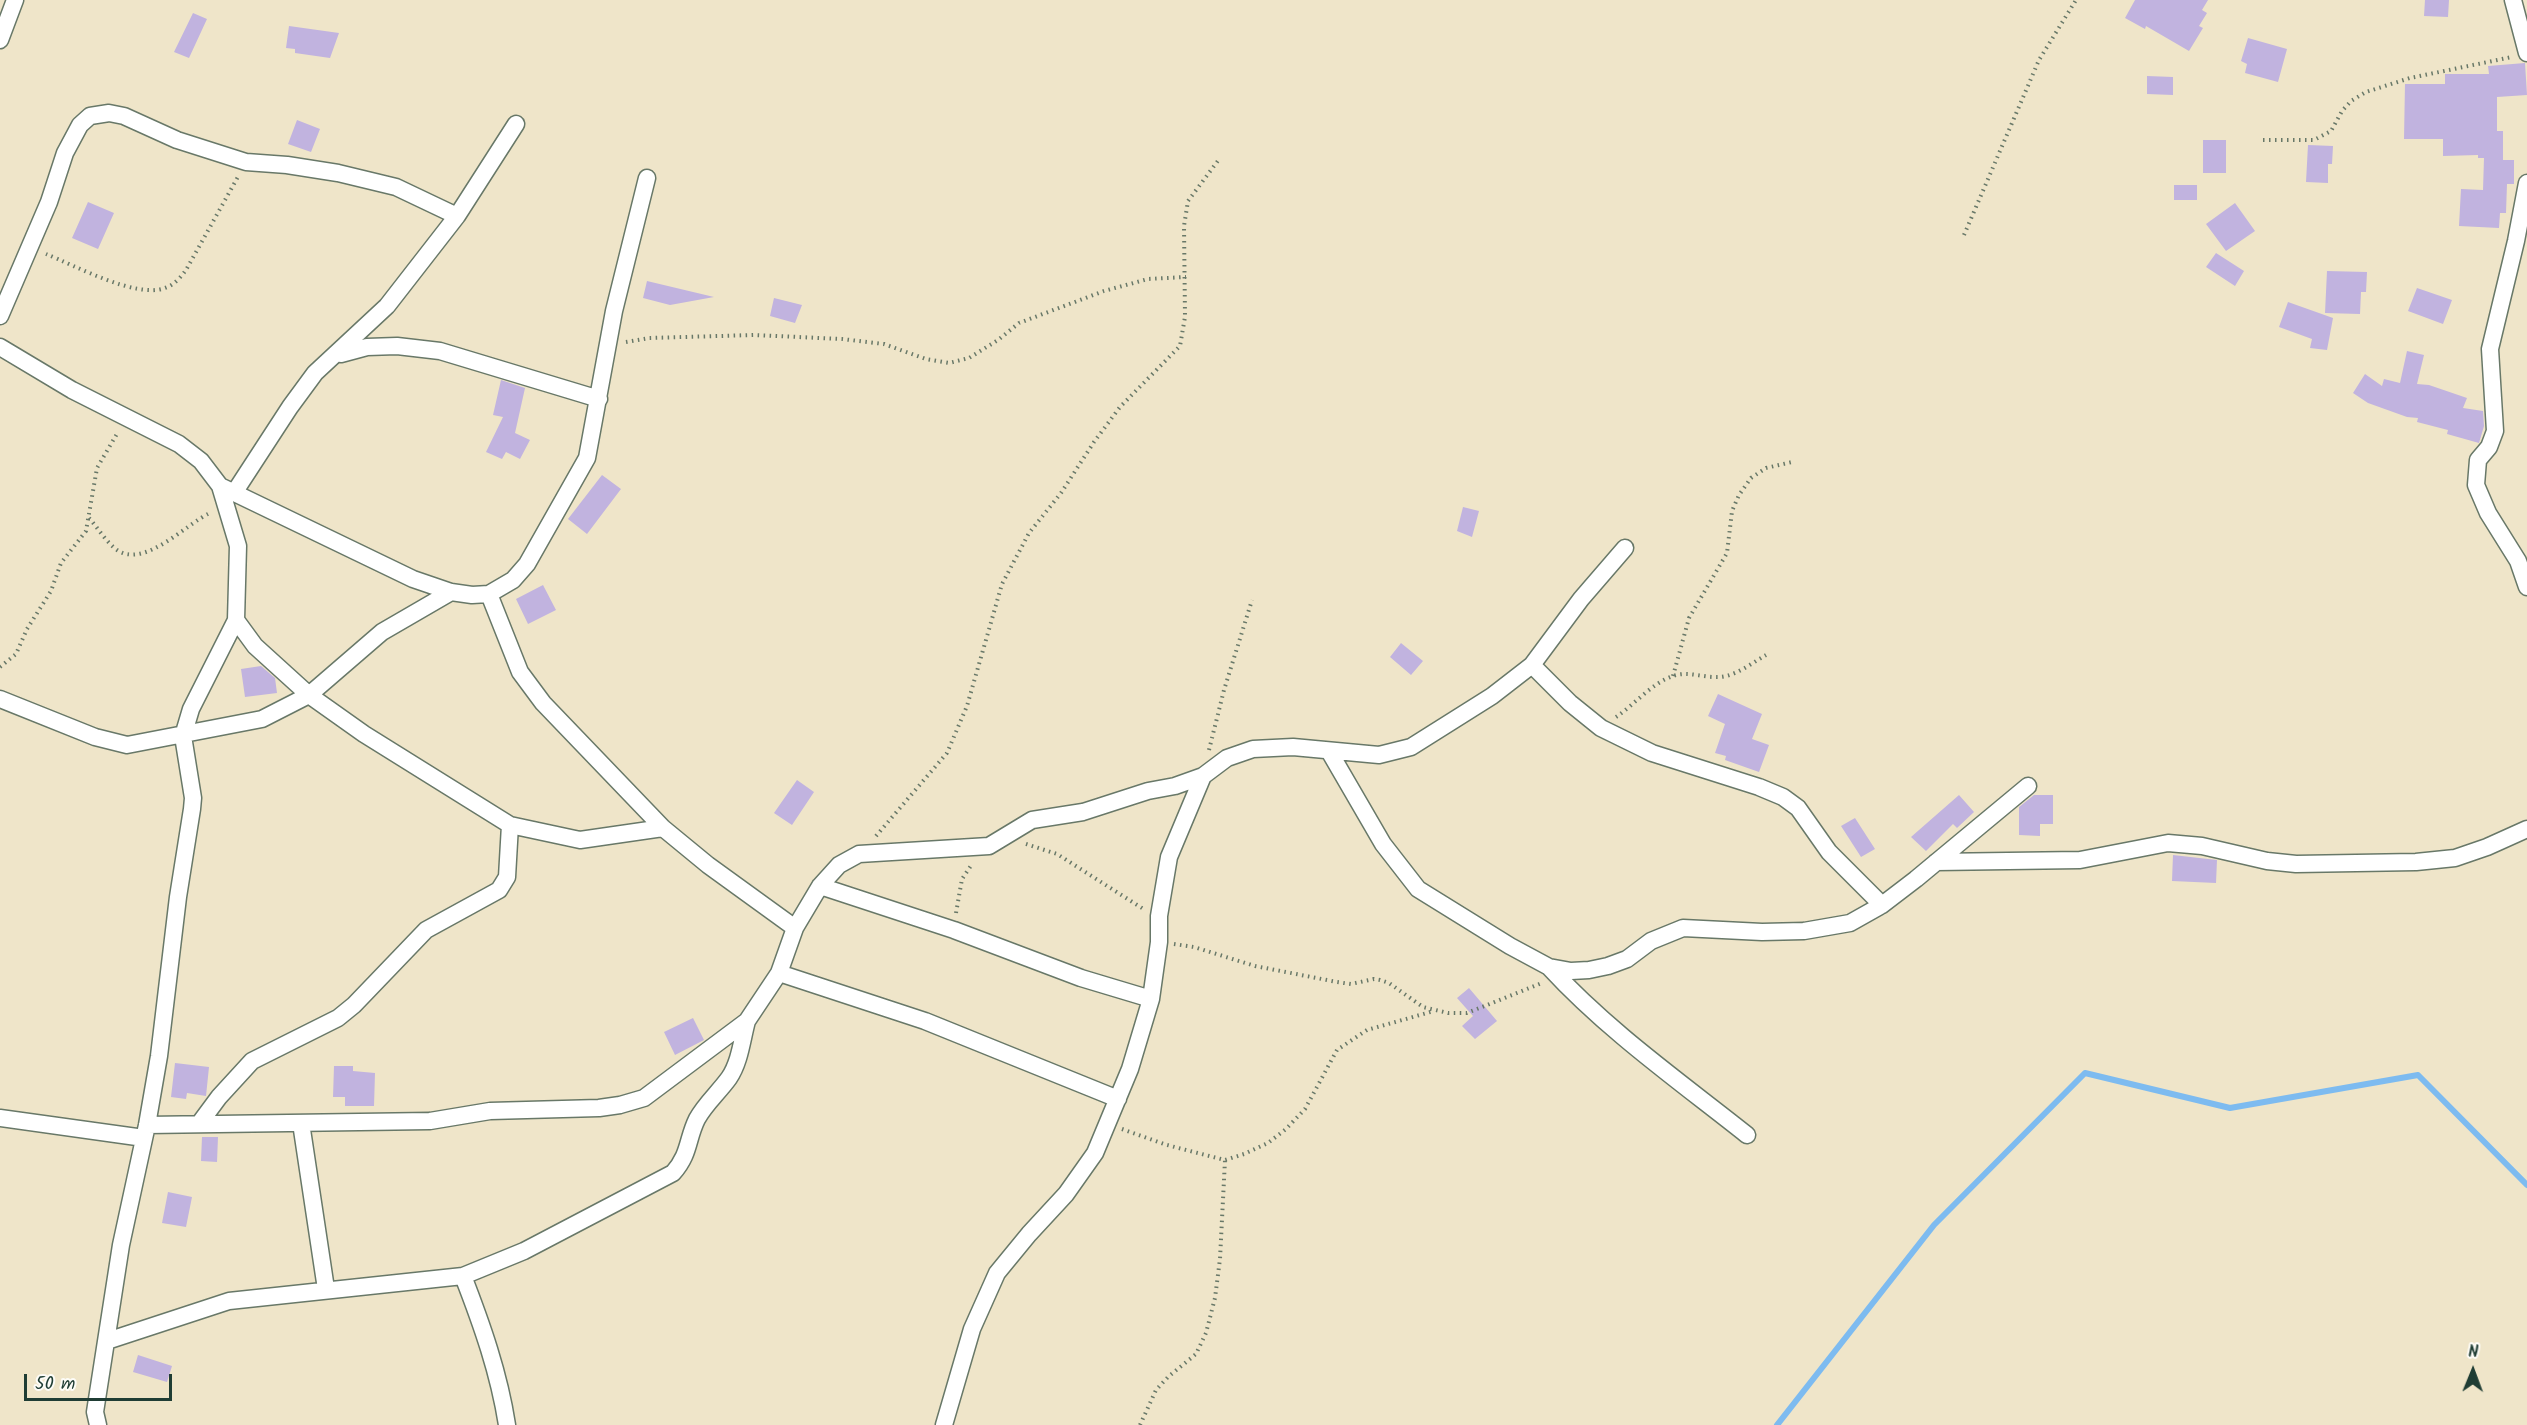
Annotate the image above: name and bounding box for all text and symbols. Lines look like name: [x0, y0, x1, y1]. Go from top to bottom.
text: N: [2468, 1340, 2479, 1365]
north arrow: [2443, 1341, 2503, 1401]
scale bar: [27, 1362, 176, 1400]
text: 50 m: [35, 1370, 75, 1399]

